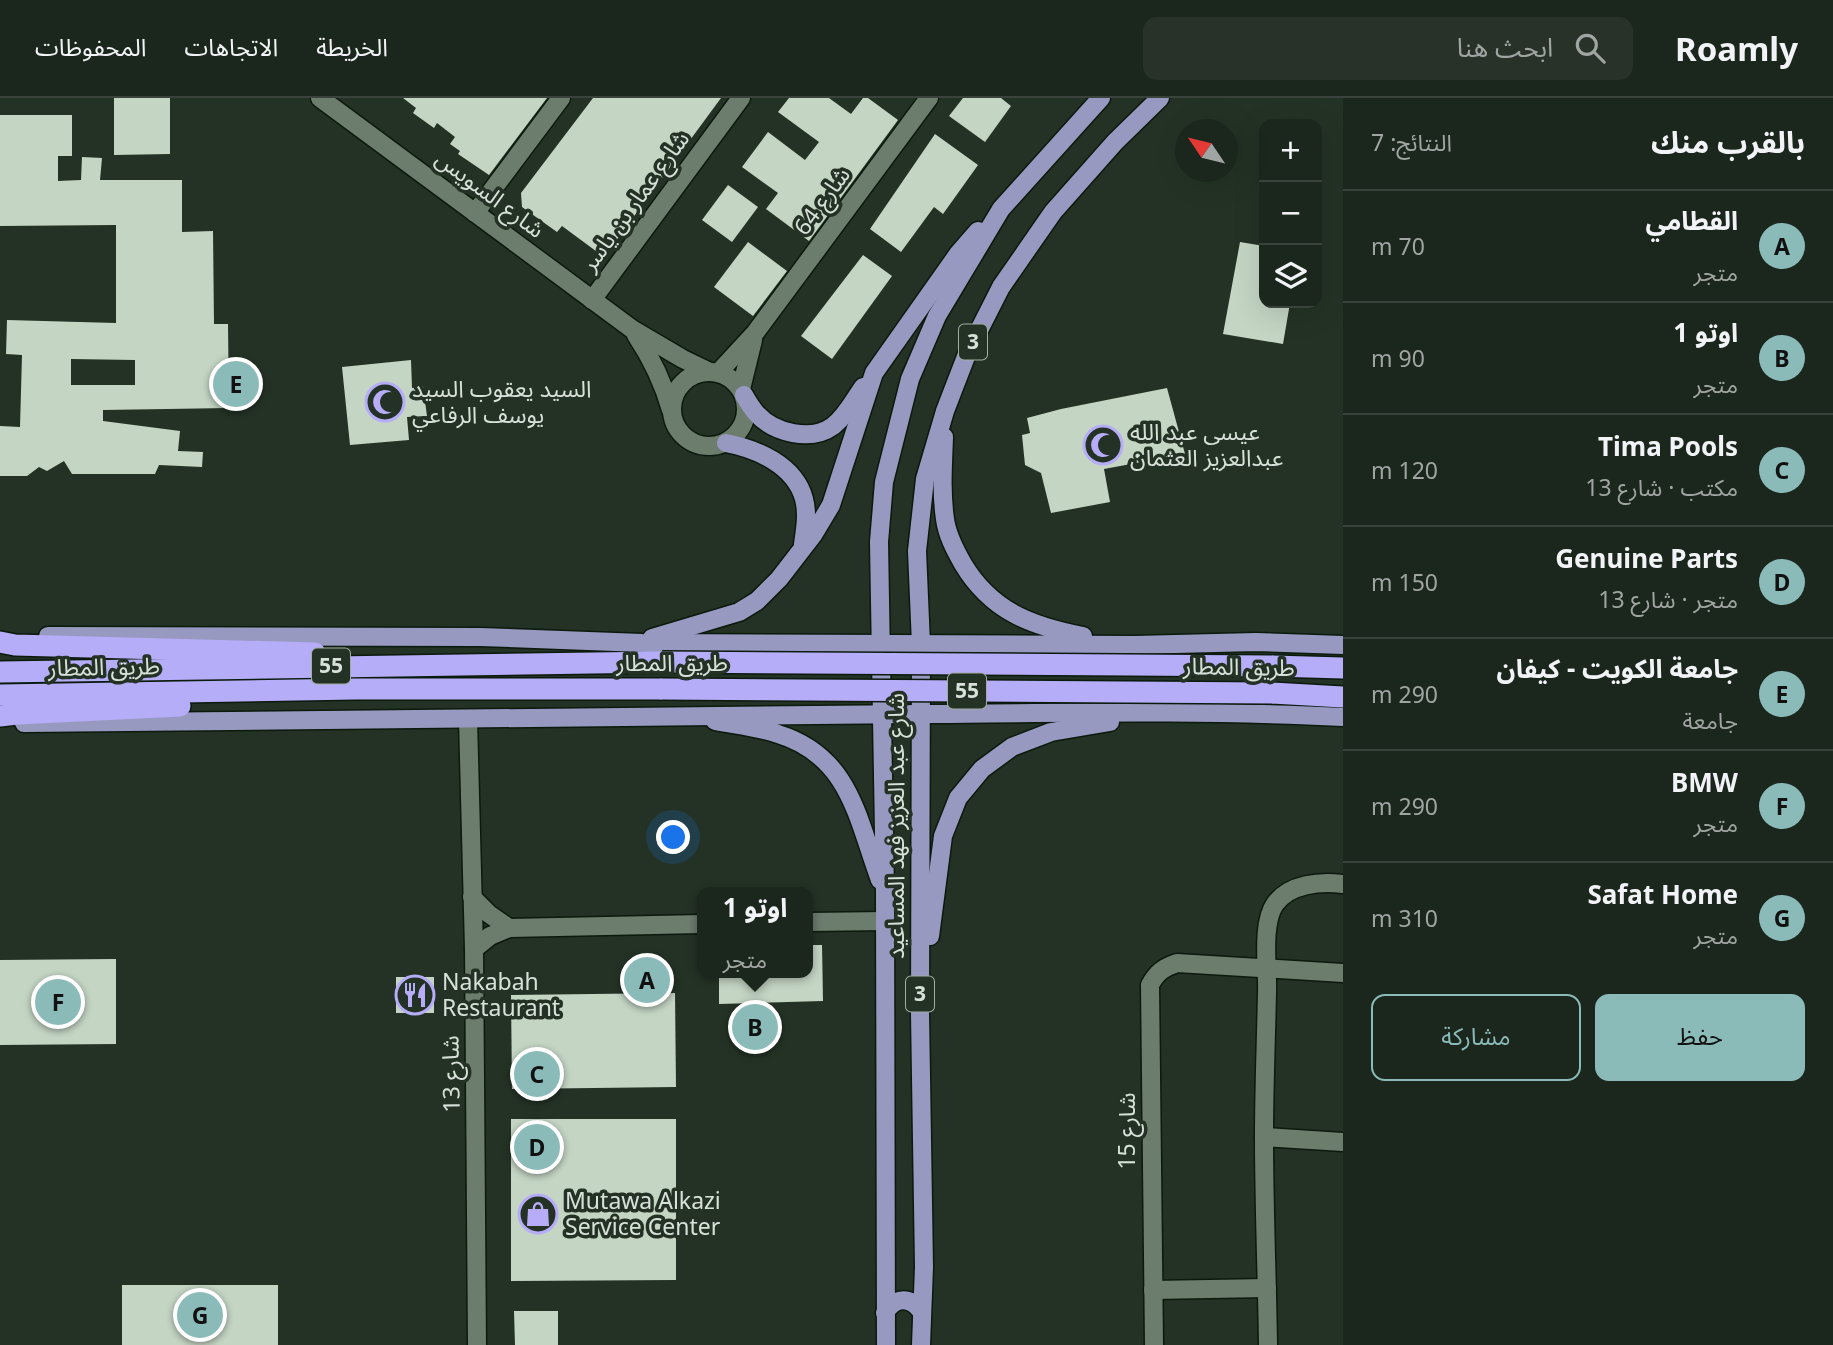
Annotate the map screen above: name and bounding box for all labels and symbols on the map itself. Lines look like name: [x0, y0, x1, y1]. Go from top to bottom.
north arrow: [1175, 119, 1238, 182]
street label: شارع عمار بن ياسر: [572, 124, 698, 279]
street label: شارع السويس: [428, 142, 552, 246]
street label: شارع 64: [786, 160, 858, 242]
road number: 3: [959, 324, 987, 360]
pin: E: [213, 358, 259, 410]
place label: السيد يعقوب السيد يوسف الرفاعي: [412, 372, 592, 432]
mosque icon: السيد يعقوب السيد يوسف الرفاعي: [364, 381, 406, 423]
place label: عيسى عبد الله عبدالعزيز العثمان: [1130, 415, 1283, 473]
mosque icon: عيسى عبد الله عبدالعزيز العثمان: [1082, 424, 1124, 466]
street label: طريق المطار: [615, 646, 728, 678]
road number: 55: [312, 648, 350, 684]
street label: طريق المطار: [47, 649, 160, 683]
street label: طريق المطار: [1182, 649, 1295, 683]
road number: 55: [948, 674, 986, 708]
street label: شارع عبد العزيز فهد المساعيد: [879, 693, 913, 959]
your location: [656, 820, 690, 854]
pin: A: [624, 954, 670, 1006]
place label: Nakabah Restaurant: [442, 965, 560, 1023]
restaurant icon: Nakabah Restaurant: [394, 974, 436, 1016]
pin: F: [35, 976, 81, 1028]
road number: 3: [906, 976, 934, 1012]
pin: B: [732, 1001, 778, 1053]
street label: شارع 13: [433, 1035, 469, 1113]
pin: C: [514, 1048, 560, 1100]
street label: شارع 15: [1110, 1092, 1144, 1170]
pin: D: [514, 1121, 560, 1173]
place label: Mutawa Alkazi Service Center: [565, 1184, 721, 1242]
shop icon: Mutawa Alkazi Service Center: [517, 1193, 559, 1235]
pin: G: [177, 1289, 223, 1341]

